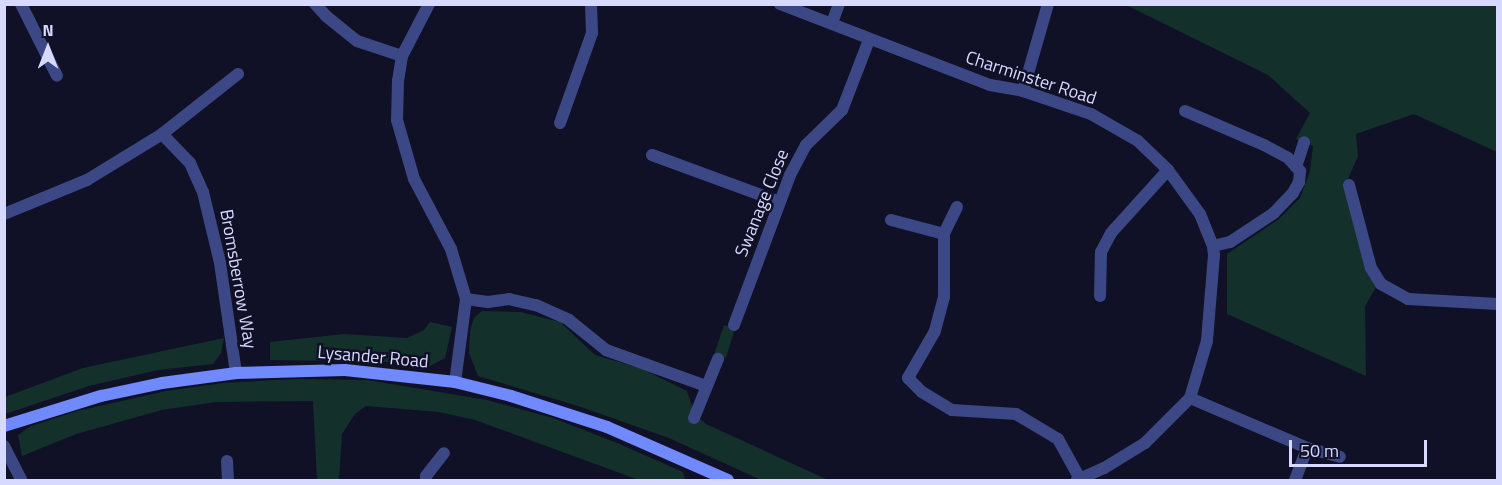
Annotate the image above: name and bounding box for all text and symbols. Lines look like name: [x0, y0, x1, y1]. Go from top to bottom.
north arrow: [18, 18, 78, 78]
text: N: [42, 18, 54, 42]
street label: Charminster Road: [963, 47, 1099, 109]
street label: Swanage Close: [731, 146, 793, 260]
street label: Bromsberrow Way: [215, 208, 261, 350]
street label: Lysander Road: [317, 341, 429, 373]
scale bar: [1292, 428, 1430, 466]
text: 50 m: [1300, 437, 1339, 464]

